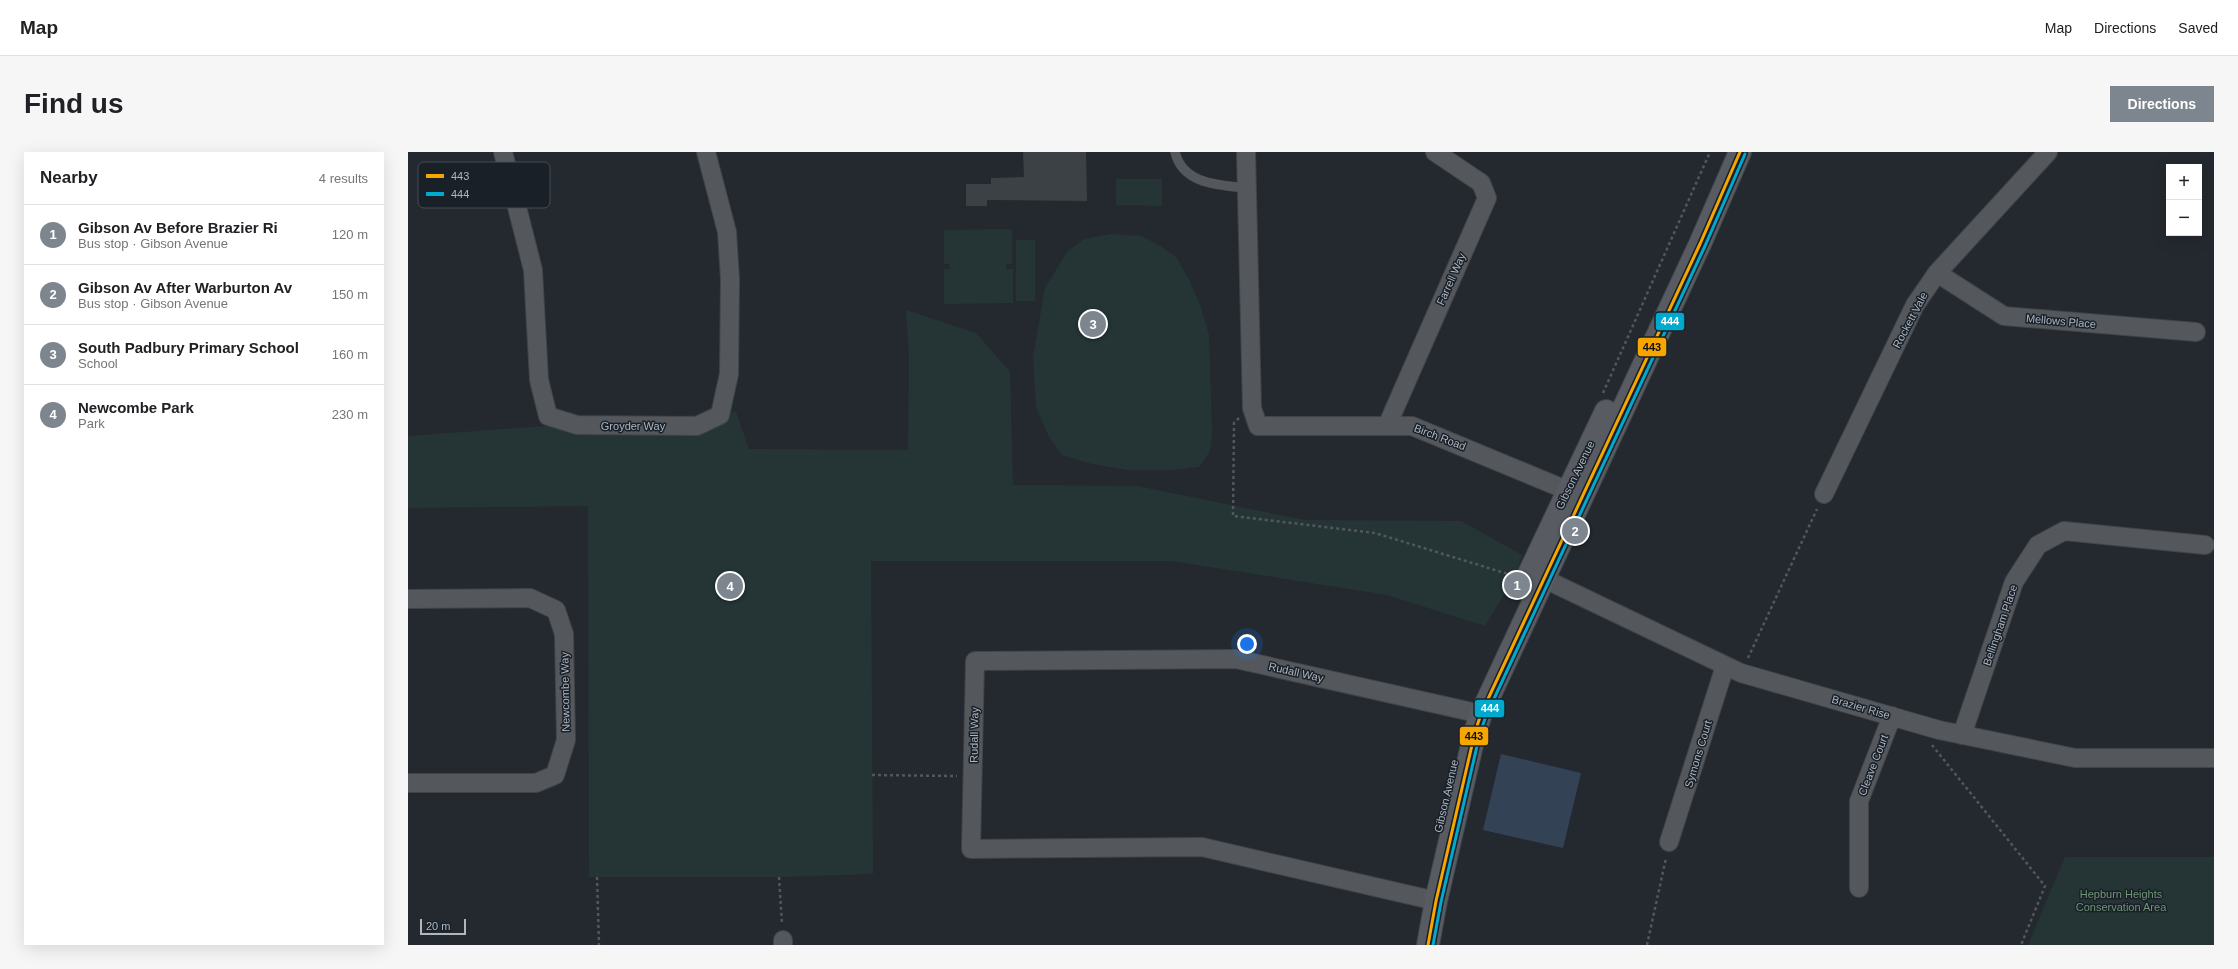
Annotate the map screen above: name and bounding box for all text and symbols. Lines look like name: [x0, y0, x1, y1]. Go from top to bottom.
text: Map: [20, 17, 58, 38]
text: Map: [2045, 20, 2072, 36]
text: Directions: [2094, 20, 2156, 36]
text: Saved: [2178, 20, 2218, 36]
button: Directions: [2110, 86, 2214, 122]
text: Find us: [24, 88, 124, 119]
legend: [418, 162, 550, 208]
map controls: [2166, 164, 2202, 236]
button: +: [2166, 164, 2202, 200]
text: Nearby: [40, 168, 98, 187]
text: 443: [451, 170, 469, 182]
text: 4 results: [319, 171, 368, 186]
text: 444: [451, 188, 469, 200]
button: −: [2166, 200, 2202, 236]
text: Gibson Av Before Brazier Ri: [78, 219, 278, 236]
text: 1: [49, 227, 57, 242]
text: 120 m: [332, 227, 368, 242]
text: Bus stop · Gibson Avenue: [78, 236, 228, 251]
street label: Farrell Way: [1434, 251, 1468, 307]
text: Gibson Av After Warburton Av: [78, 279, 292, 296]
text: 2: [49, 287, 57, 302]
text: 150 m: [332, 287, 368, 302]
street label: Rockett Vale: [1890, 290, 1930, 350]
text: Bus stop · Gibson Avenue: [78, 296, 228, 311]
pin: 3: [1080, 309, 1106, 339]
line badge: 444: [1655, 312, 1685, 331]
street label: Mellows Place: [2025, 312, 2097, 330]
text: 444: [1661, 315, 1680, 327]
line badge: 443: [1637, 337, 1667, 357]
text: South Padbury Primary School: [78, 339, 299, 356]
text: 443: [1643, 341, 1661, 353]
text: 3: [49, 347, 57, 362]
text: 160 m: [332, 347, 368, 362]
text: School: [78, 356, 118, 371]
text: Newcombe Park: [78, 399, 194, 416]
text: 4: [49, 407, 57, 422]
text: 230 m: [332, 407, 368, 422]
text: Park: [78, 416, 105, 431]
street label: Groyder Way: [601, 420, 666, 432]
street label: Birch Road: [1412, 422, 1468, 452]
street label: Gibson Avenue: [1553, 439, 1597, 511]
pin: 2: [1562, 516, 1588, 546]
pin: 1: [1504, 570, 1530, 600]
pin: 4: [717, 571, 743, 601]
street label: Bellingham Place: [1980, 583, 2020, 667]
your location: [1237, 634, 1257, 654]
street label: Newcombe Way: [558, 652, 572, 732]
street label: Rudall Way: [1267, 660, 1325, 684]
street label: Brazier Rise: [1831, 693, 1891, 721]
line badge: 444: [1474, 699, 1505, 718]
text: 444: [1481, 702, 1500, 714]
street label: Rudall Way: [968, 706, 980, 763]
street label: Symons Court: [1682, 719, 1714, 789]
line badge: 443: [1459, 726, 1489, 746]
text: 443: [1465, 730, 1483, 742]
street label: Cleave Court: [1856, 733, 1890, 797]
street label: Gibson Avenue: [1432, 758, 1460, 834]
park label: Hepburn Heights Conservation Area: [2076, 888, 2167, 913]
scale bar: [420, 917, 466, 936]
text: 20 m: [426, 920, 450, 932]

